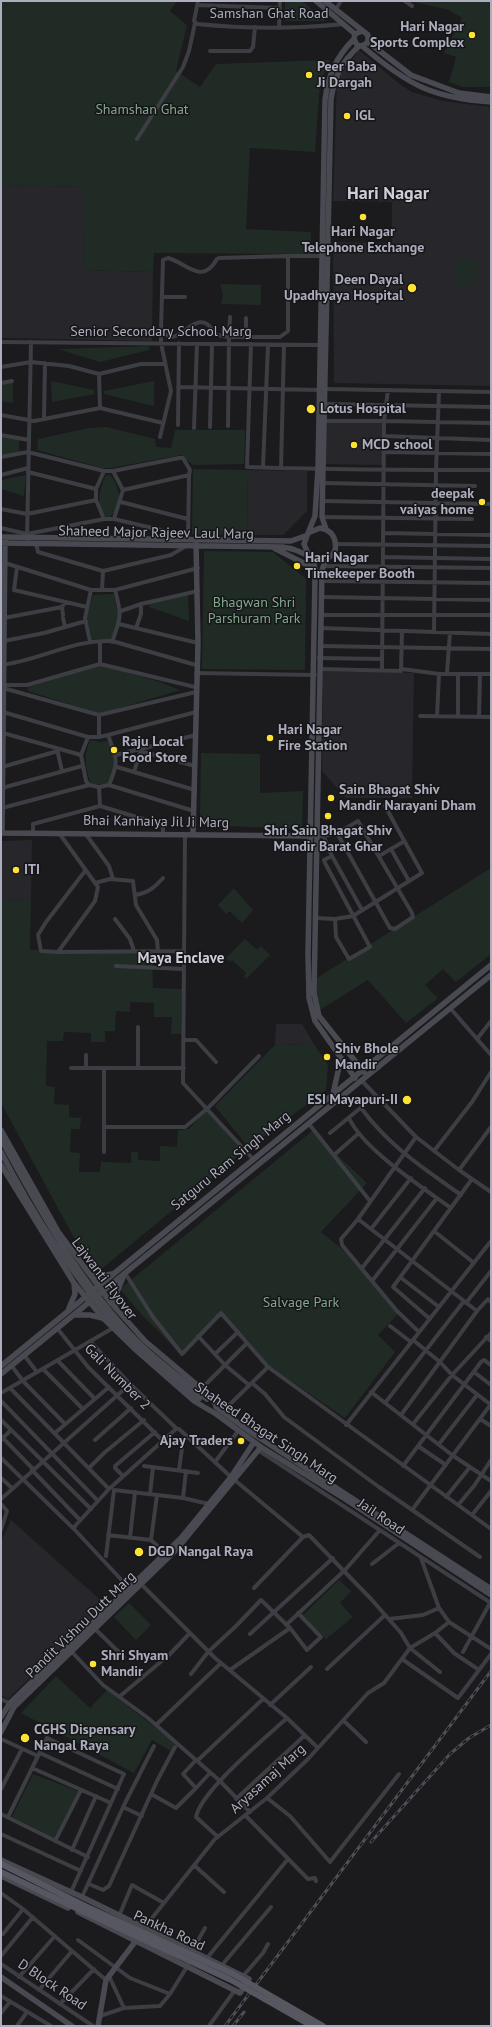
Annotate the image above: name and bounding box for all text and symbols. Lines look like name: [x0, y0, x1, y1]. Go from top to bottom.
street label: Samshan Ghat Road: [210, 6, 328, 22]
place label: Hari Nagar Sports Complex: [370, 19, 464, 52]
marker: Hari Nagar Sports Complex: [467, 30, 477, 40]
place label: Peer Baba Ji Dargah: [317, 59, 377, 92]
marker: Peer Baba Ji Dargah: [304, 70, 314, 80]
park label: Shamshan Ghat: [95, 102, 189, 118]
place label: IGL: [355, 108, 375, 124]
marker: IGL: [342, 111, 352, 121]
district label: Hari Nagar: [347, 183, 429, 205]
marker: Hari Nagar Telephone Exchange: [358, 212, 368, 222]
place label: Hari Nagar Telephone Exchange: [302, 224, 424, 256]
place label: Deen Dayal Upadhyaya Hospital: [284, 272, 403, 304]
marker: Deen Dayal Upadhyaya Hospital: [406, 282, 418, 294]
street label: Senior Secondary School Marg: [70, 324, 252, 340]
place label: Lotus Hospital: [320, 401, 406, 417]
marker: Lotus Hospital: [305, 403, 317, 415]
place label: MCD school: [362, 437, 432, 453]
marker: MCD school: [349, 440, 359, 450]
place label: deepak vaiyas home: [400, 486, 474, 518]
marker: deepak vaiyas home: [477, 497, 487, 507]
street label: Shaheed Major Rajeev Laul Marg: [58, 523, 254, 543]
place label: Hari Nagar Timekeeper Booth: [305, 550, 415, 582]
marker: Hari Nagar Timekeeper Booth: [292, 561, 302, 571]
park label: Bhagwan Shri Parshuram Park: [208, 595, 300, 628]
place label: Hari Nagar Fire Station: [278, 722, 347, 754]
marker: Hari Nagar Fire Station: [265, 733, 275, 743]
place label: Raju Local Food Store: [122, 734, 187, 766]
marker: Raju Local Food Store: [109, 745, 119, 755]
place label: Sain Bhagat Shiv Mandir Narayani Dham: [339, 782, 476, 814]
marker: Sain Bhagat Shiv Mandir Narayani Dham: [326, 793, 336, 803]
marker: Shri Sain Bhagat Shiv Mandir Barat Ghar: [323, 811, 333, 821]
street label: Bhai Kanhaiya Jil Ji Marg: [83, 812, 229, 832]
place label: Shri Sain Bhagat Shiv Mandir Barat Ghar: [264, 823, 392, 856]
place label: ITI: [24, 862, 40, 878]
marker: ITI: [11, 865, 21, 875]
district label: Maya Enclave: [138, 950, 224, 968]
place label: Shiv Bhole Mandir: [335, 1041, 399, 1074]
marker: Shiv Bhole Mandir: [322, 1052, 332, 1062]
place label: ESI Mayapuri-II: [307, 1092, 398, 1108]
marker: ESI Mayapuri-II: [401, 1094, 413, 1106]
street label: Satguru Ram Singh Marg: [168, 1108, 294, 1214]
street label: Lajwanti Flyover: [68, 1235, 140, 1323]
park label: Salvage Park: [263, 1295, 339, 1311]
street label: Gali Number 2: [81, 1341, 153, 1413]
street label: Shaheed Bhagat Singh Marg: [191, 1379, 341, 1487]
place label: Ajay Traders: [160, 1433, 233, 1449]
marker: Ajay Traders: [236, 1436, 246, 1446]
street label: Jail Road: [355, 1495, 407, 1539]
place label: DGD Nangal Raya: [148, 1544, 253, 1560]
marker: DGD Nangal Raya: [133, 1546, 145, 1558]
street label: Pandit Vishnu Dutt Marg: [23, 1568, 139, 1682]
place label: Shri Shyam Mandir: [101, 1648, 168, 1680]
marker: Shri Shyam Mandir: [88, 1659, 98, 1669]
place label: CGHS Dispensary Nangal Raya: [34, 1722, 135, 1754]
marker: CGHS Dispensary Nangal Raya: [19, 1732, 31, 1744]
street label: Aryasamaj Marg: [227, 1741, 309, 1817]
street label: Pankha Road: [131, 1907, 207, 1955]
street label: D Block Road: [15, 1956, 89, 2014]

